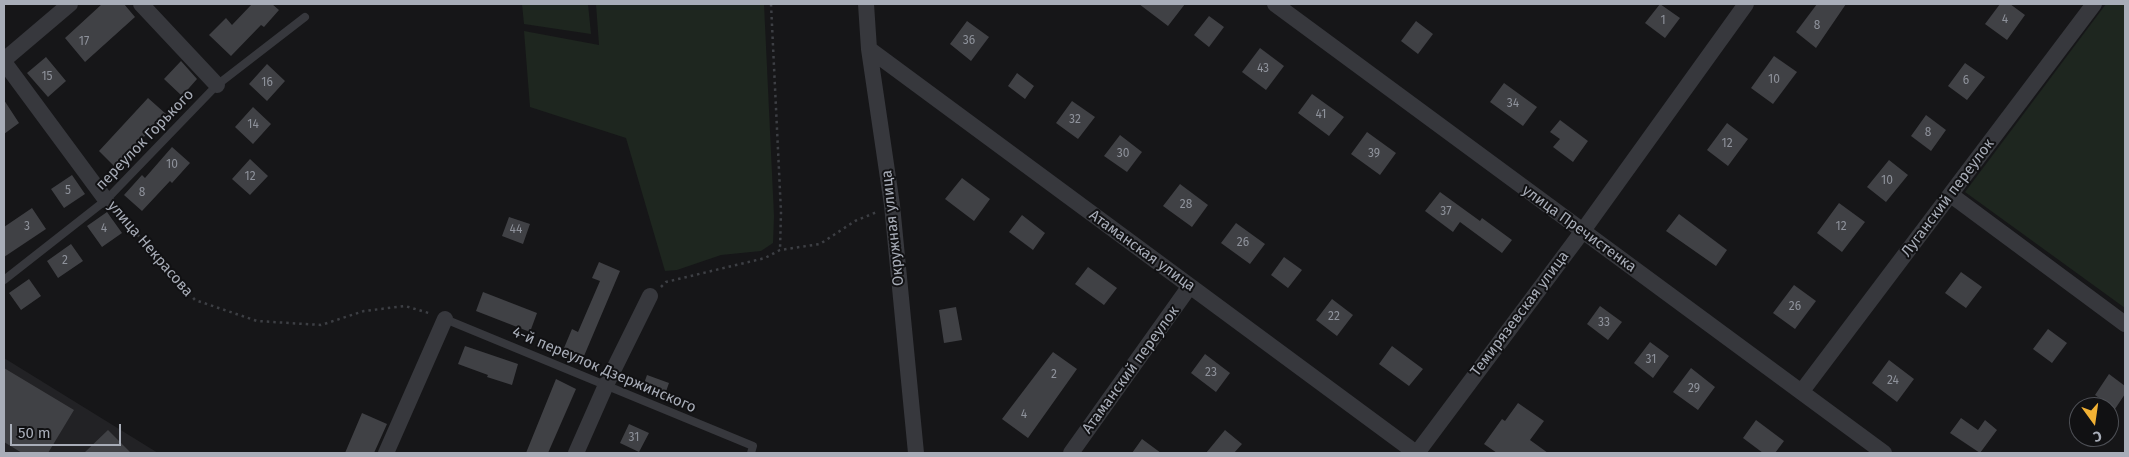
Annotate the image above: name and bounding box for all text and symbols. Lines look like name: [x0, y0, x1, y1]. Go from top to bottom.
house number: 4: [2002, 13, 2008, 27]
house number: 1: [1660, 14, 1666, 28]
house number: 8: [1814, 19, 1820, 33]
house number: 36: [963, 34, 975, 48]
house number: 17: [79, 35, 89, 49]
house number: 43: [1257, 62, 1269, 76]
house number: 15: [41, 70, 53, 84]
house number: 10: [1768, 73, 1780, 87]
house number: 6: [1963, 74, 1969, 88]
house number: 16: [261, 76, 273, 90]
street label: переулок Горького: [92, 86, 198, 194]
house number: 34: [1507, 97, 1519, 111]
house number: 41: [1316, 108, 1326, 122]
house number: 32: [1069, 113, 1081, 127]
house number: 14: [247, 118, 259, 132]
house number: 8: [1925, 126, 1931, 140]
street label: Луганский переулок: [1898, 135, 1998, 261]
house number: 12: [1721, 137, 1733, 151]
house number: 30: [1117, 147, 1129, 161]
house number: 39: [1368, 147, 1380, 161]
house number: 10: [166, 158, 178, 172]
street label: Окружная улица: [878, 169, 908, 287]
house number: 12: [244, 170, 256, 184]
house number: 10: [1881, 174, 1893, 188]
street label: улица Пречистенка: [1518, 182, 1640, 276]
house number: 5: [65, 184, 71, 198]
house number: 8: [139, 186, 145, 200]
street label: улица Некрасова: [104, 197, 196, 301]
house number: 28: [1180, 198, 1192, 212]
house number: 37: [1440, 205, 1452, 219]
street label: Атаманская улица: [1085, 206, 1199, 296]
house number: 3: [24, 220, 30, 234]
house number: 12: [1835, 220, 1847, 234]
house number: 4: [101, 222, 107, 236]
house number: 44: [510, 223, 522, 237]
house number: 26: [1237, 236, 1249, 250]
street label: Темирязевская улица: [1467, 248, 1573, 380]
house number: 2: [62, 254, 68, 268]
house number: 26: [1789, 300, 1801, 314]
street label: Атаманский переулок: [1079, 303, 1183, 437]
house number: 22: [1328, 310, 1340, 324]
house number: 33: [1598, 316, 1610, 330]
street label: 4-й переулок Дзержинского: [509, 323, 699, 417]
house number: 31: [1646, 353, 1656, 367]
house number: 23: [1205, 366, 1217, 380]
house number: 2: [1051, 368, 1057, 382]
house number: 24: [1887, 374, 1899, 388]
house number: 29: [1688, 382, 1700, 396]
north arrow: [2069, 397, 2119, 447]
house number: 4: [1021, 408, 1027, 422]
scale bar: [12, 414, 124, 446]
text: 50 m: [18, 424, 51, 442]
text: С: [2092, 427, 2103, 445]
house number: 31: [629, 431, 639, 445]

